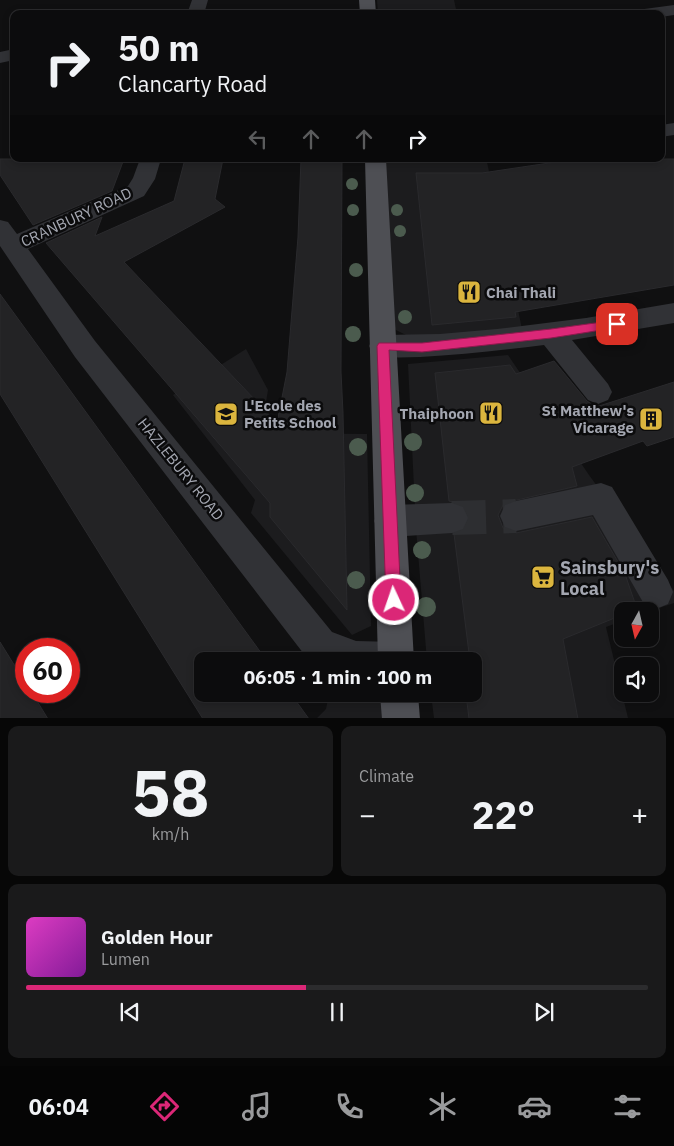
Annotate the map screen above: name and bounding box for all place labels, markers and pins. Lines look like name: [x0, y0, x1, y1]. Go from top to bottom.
restaurant icon: Chai Thali: [456, 279, 482, 305]
place label: Chai Thali: [486, 283, 556, 302]
pin: [596, 303, 638, 345]
place label: L'Ecole des Petits School: [244, 396, 337, 432]
restaurant icon: Thaiphoon: [478, 400, 504, 426]
school or university icon: L'Ecole des Petits School: [213, 401, 239, 427]
place label: St Matthew's Vicarage: [541, 401, 634, 437]
place label: Thaiphoon: [400, 404, 474, 423]
building icon: St Matthew's Vicarage: [638, 406, 664, 432]
place label: Sainsbury's Local: [560, 556, 659, 600]
supermarket icon: Sainsbury's Local: [530, 564, 556, 590]

